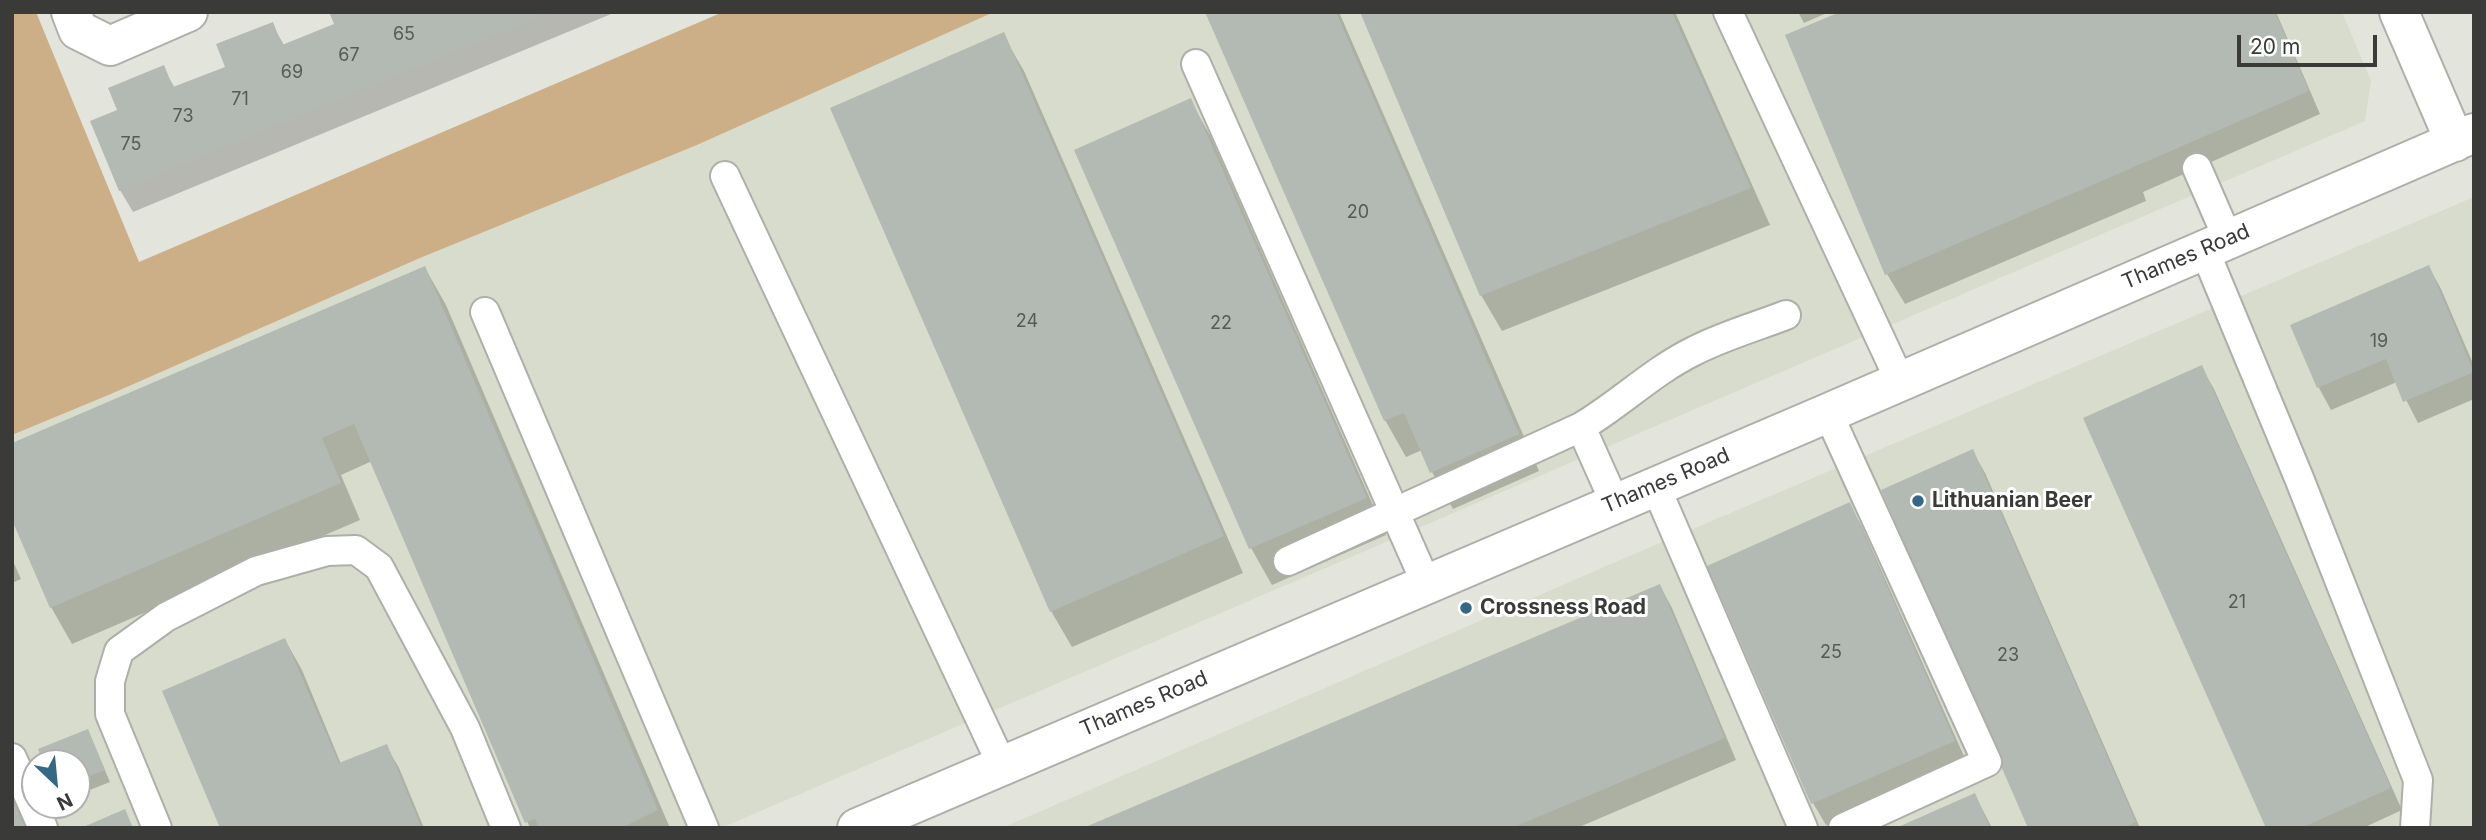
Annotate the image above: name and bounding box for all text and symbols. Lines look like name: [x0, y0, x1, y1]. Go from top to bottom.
scale bar: [2241, 21, 2381, 65]
house number: 65: [393, 24, 415, 46]
text: 20 m: [2250, 34, 2300, 59]
house number: 67: [338, 45, 360, 67]
house number: 69: [281, 62, 303, 84]
house number: 71: [231, 89, 249, 111]
house number: 73: [172, 106, 194, 128]
house number: 75: [121, 134, 141, 156]
house number: 20: [1347, 202, 1369, 224]
street label: Thames Road: [2118, 219, 2254, 295]
house number: 24: [1016, 311, 1038, 333]
house number: 22: [1210, 313, 1232, 335]
house number: 19: [2370, 331, 2388, 353]
street label: Thames Road: [1598, 443, 1734, 519]
place label: Lithuanian Beer: [1932, 488, 2092, 514]
marker: Lithuanian Beer: [1910, 493, 1926, 509]
house number: 21: [2228, 592, 2246, 614]
place label: Crossness Road: [1480, 595, 1646, 621]
marker: Crossness Road: [1458, 600, 1474, 616]
house number: 25: [1820, 642, 1842, 664]
house number: 23: [1997, 645, 2019, 667]
street label: Thames Road: [1076, 666, 1212, 742]
north arrow: [21, 749, 91, 819]
text: N: [53, 788, 76, 815]

